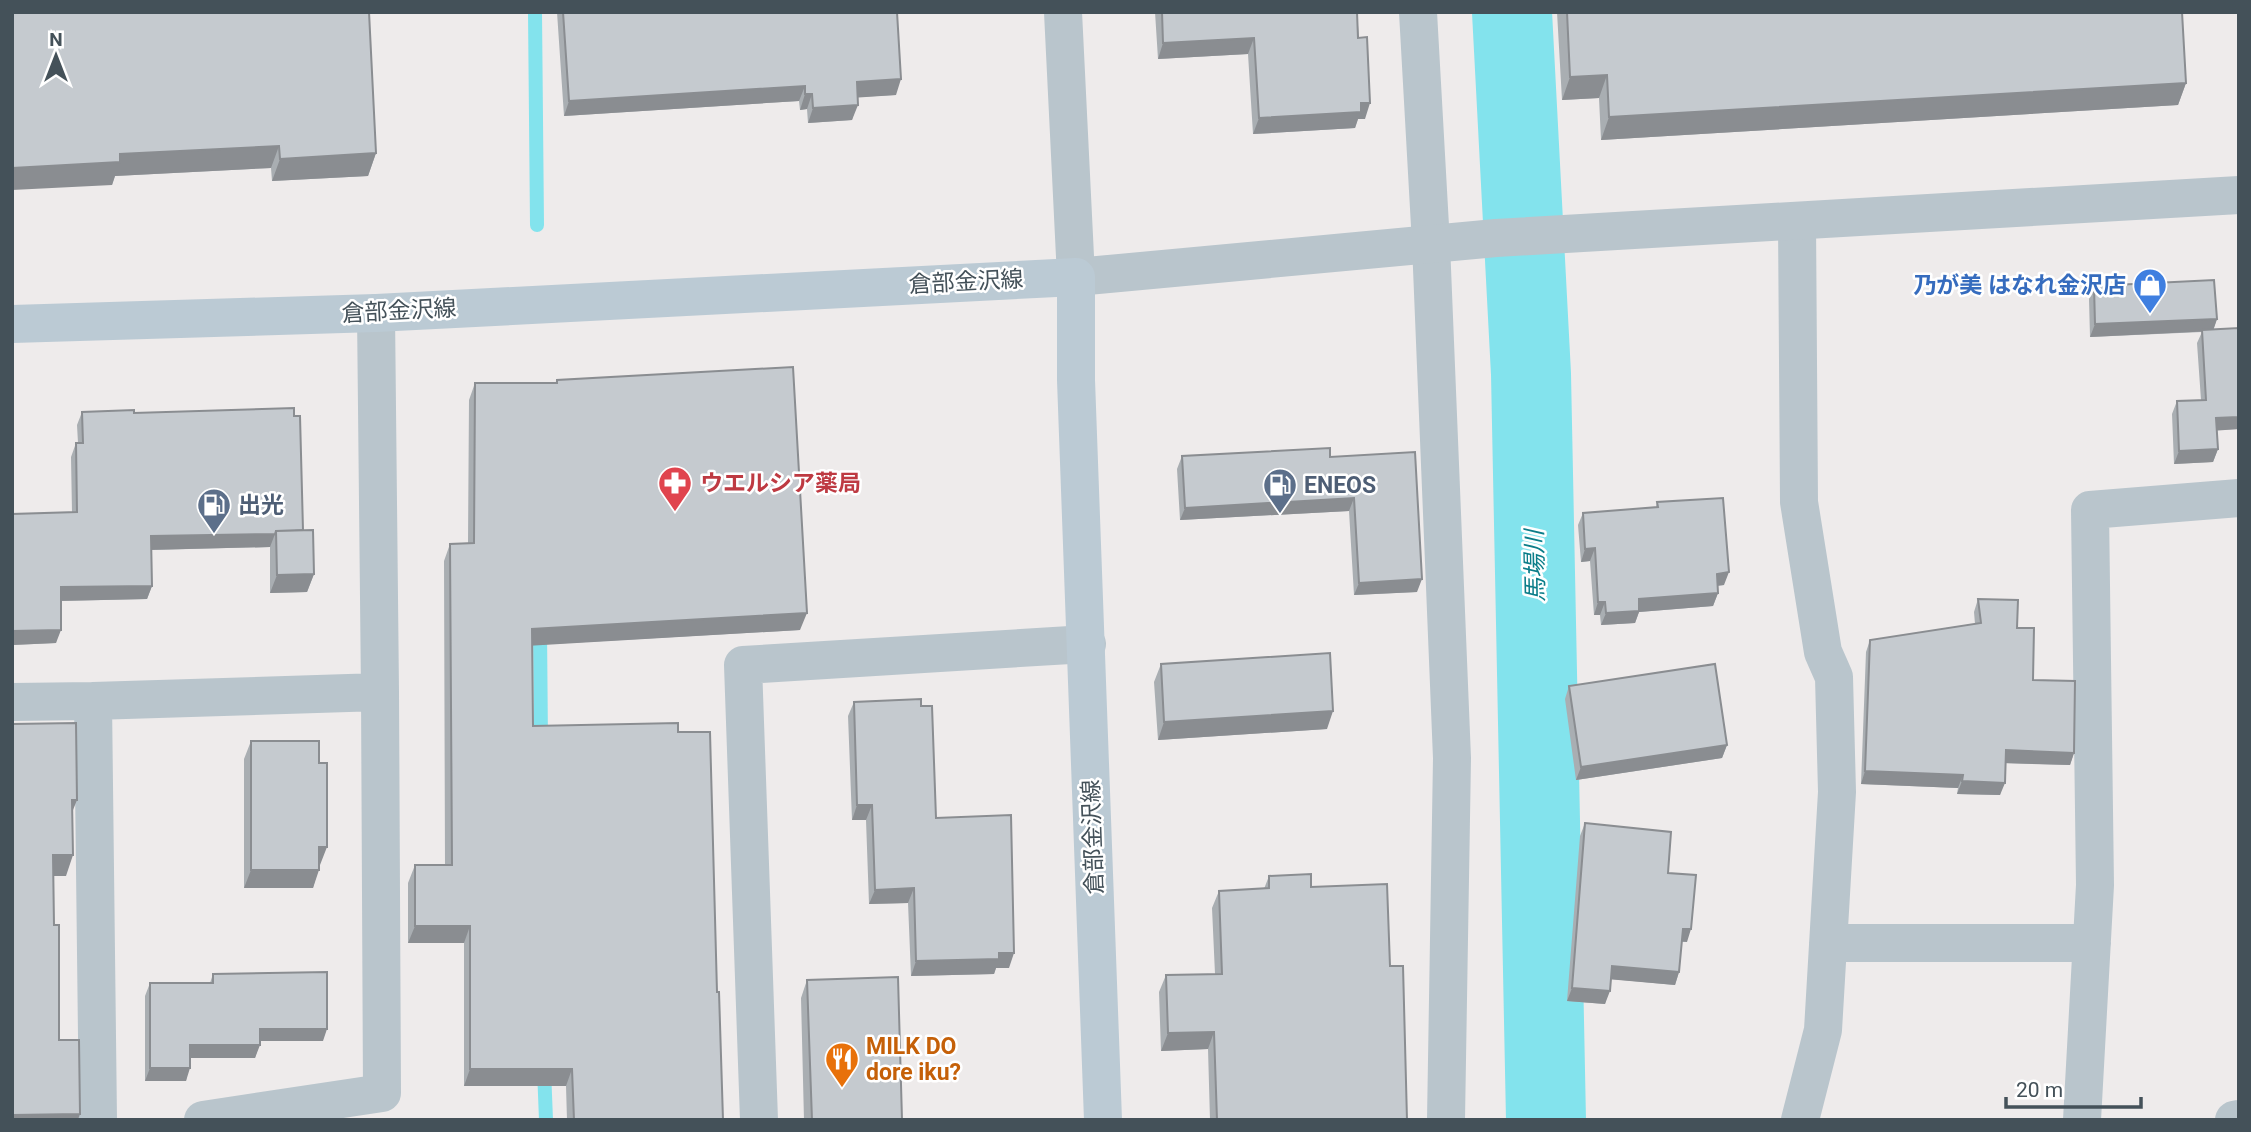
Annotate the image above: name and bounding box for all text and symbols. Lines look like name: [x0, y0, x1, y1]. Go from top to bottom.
north arrow: [21, 21, 91, 91]
text: N: [49, 28, 63, 51]
street label: 倉部金沢線: [908, 266, 1024, 298]
shop icon: 乃が美 はなれ金沢店: [2131, 266, 2169, 315]
place label: 乃が美 はなれ金沢店: [1913, 272, 2126, 299]
street label: 倉部金沢線: [341, 295, 457, 327]
pharmacy icon: ウエルシア薬局: [656, 464, 694, 513]
fuel station icon: ENEOS: [1261, 466, 1299, 515]
place label: ウエルシア薬局: [700, 470, 861, 497]
place label: ENEOS: [1304, 472, 1376, 499]
fuel station icon: 出光: [195, 486, 233, 535]
place label: 出光: [238, 492, 284, 519]
water label: 馬場川: [1520, 527, 1550, 602]
street label: 倉部金沢線: [1078, 779, 1108, 895]
place label: MILK DO dore iku?: [866, 1033, 961, 1086]
restaurant icon: MILK DO dore iku?: [823, 1040, 861, 1089]
scale bar: [2006, 1066, 2141, 1110]
text: 20 m: [2016, 1078, 2063, 1102]

